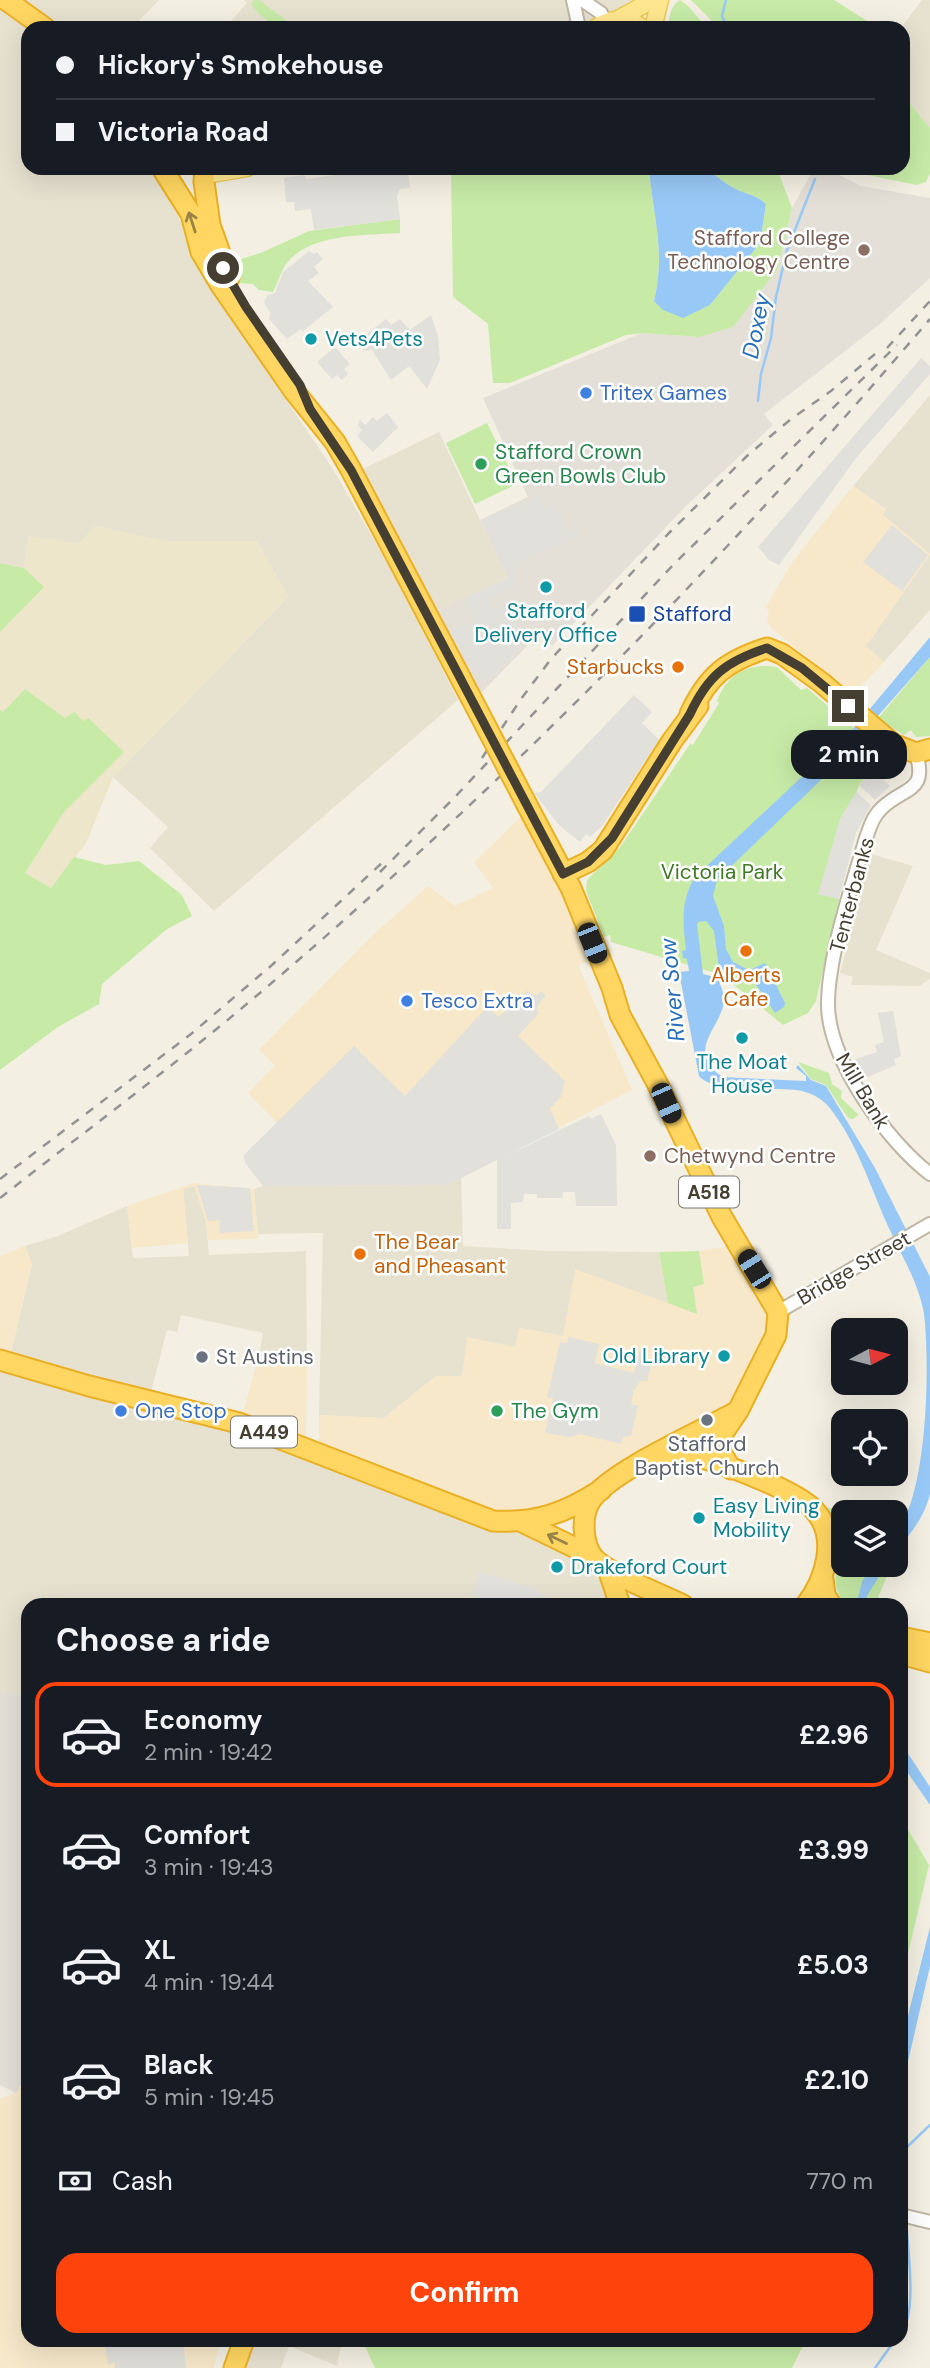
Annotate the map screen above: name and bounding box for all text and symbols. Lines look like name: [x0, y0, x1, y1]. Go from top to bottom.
text: Hickory's Smokehouse: [98, 48, 384, 82]
text: Victoria Road: [98, 115, 269, 149]
one-way arrow: [185, 211, 198, 233]
place label: Stafford College Technology Centre: [667, 224, 850, 276]
marker: Stafford College Technology Centre: [856, 242, 872, 258]
route start: [207, 252, 239, 284]
water label: Doxey: [735, 290, 777, 361]
place label: Vets4Pets: [325, 325, 423, 353]
marker: Vets4Pets: [303, 331, 319, 347]
place label: Tritex Games: [600, 379, 727, 407]
marker: Tritex Games: [578, 385, 594, 401]
place label: Stafford Crown Green Bowls Club: [495, 438, 666, 490]
marker: Stafford Crown Green Bowls Club: [473, 456, 489, 472]
marker: Stafford Delivery Office: [538, 579, 554, 595]
place label: Stafford Delivery Office: [475, 597, 617, 649]
place label: Stafford: [653, 600, 732, 628]
marker: Stafford: [627, 604, 647, 624]
place label: Starbucks: [567, 653, 664, 681]
marker: Starbucks: [670, 659, 686, 675]
route end: [832, 690, 864, 722]
callout: 2 min: [790, 730, 906, 780]
text: 2 min: [819, 739, 879, 769]
street label: Tenterbanks: [823, 834, 881, 956]
park label: Victoria Park: [661, 858, 784, 886]
car: [575, 920, 610, 966]
water label: River Sow: [652, 936, 691, 1043]
marker: Alberts Cafe: [738, 943, 754, 959]
place label: Alberts Cafe: [711, 961, 781, 1013]
place label: Tesco Extra: [421, 987, 533, 1015]
marker: Tesco Extra: [399, 993, 415, 1009]
marker: The Moat House: [734, 1030, 750, 1046]
place label: The Moat House: [697, 1048, 787, 1100]
street label: Mill Bank: [829, 1048, 897, 1135]
car: [648, 1080, 685, 1126]
place label: Chetwynd Centre: [664, 1142, 836, 1170]
marker: Chetwynd Centre: [642, 1148, 658, 1164]
road number: A518: [679, 1176, 739, 1208]
street label: Bridge Street: [792, 1224, 916, 1312]
place label: The Bear and Pheasant: [374, 1228, 506, 1280]
marker: The Bear and Pheasant: [352, 1246, 368, 1262]
car: [734, 1246, 775, 1292]
north arrow: [831, 1318, 908, 1395]
map controls: [831, 1318, 908, 1577]
place label: Old Library: [602, 1342, 710, 1370]
place label: St Austins: [216, 1343, 314, 1371]
marker: Old Library: [716, 1348, 732, 1364]
marker: St Austins: [194, 1349, 210, 1365]
place label: One Stop: [135, 1397, 227, 1425]
place label: The Gym: [511, 1397, 599, 1425]
marker: One Stop: [113, 1403, 129, 1419]
marker: The Gym: [489, 1403, 505, 1419]
button: locate: [831, 1409, 908, 1486]
marker: Stafford Baptist Church: [699, 1412, 715, 1428]
road number: A449: [231, 1416, 297, 1448]
place label: Stafford Baptist Church: [635, 1430, 779, 1482]
place label: Easy Living Mobility: [713, 1492, 820, 1544]
button: layers: [831, 1500, 908, 1577]
marker: Easy Living Mobility: [691, 1510, 707, 1526]
one-way arrow: [547, 1532, 568, 1546]
place label: Drakeford Court: [571, 1553, 727, 1581]
marker: Drakeford Court: [549, 1559, 565, 1575]
text: Choose a ride: [56, 1619, 271, 1661]
icon: car: [60, 1703, 123, 1766]
text: Economy: [144, 1703, 262, 1737]
text: £2.96: [799, 1718, 869, 1752]
text: 2 min · 19:42: [144, 1737, 273, 1767]
icon: car: [60, 1818, 123, 1881]
text: Comfort: [144, 1818, 250, 1852]
text: £3.99: [798, 1833, 869, 1867]
text: 3 min · 19:43: [144, 1852, 274, 1882]
icon: car: [60, 1933, 123, 1996]
text: XL: [144, 1933, 176, 1967]
text: £5.03: [797, 1948, 869, 1982]
text: 4 min · 19:44: [144, 1967, 274, 1997]
icon: car: [60, 2048, 123, 2111]
text: Black: [144, 2048, 214, 2082]
text: £2.10: [804, 2063, 869, 2097]
text: 5 min · 19:45: [144, 2082, 274, 2112]
icon: cash: [56, 2162, 94, 2200]
text: Cash: [112, 2164, 173, 2198]
text: 770 m: [806, 2166, 873, 2196]
button: Confirm: [56, 2253, 873, 2333]

